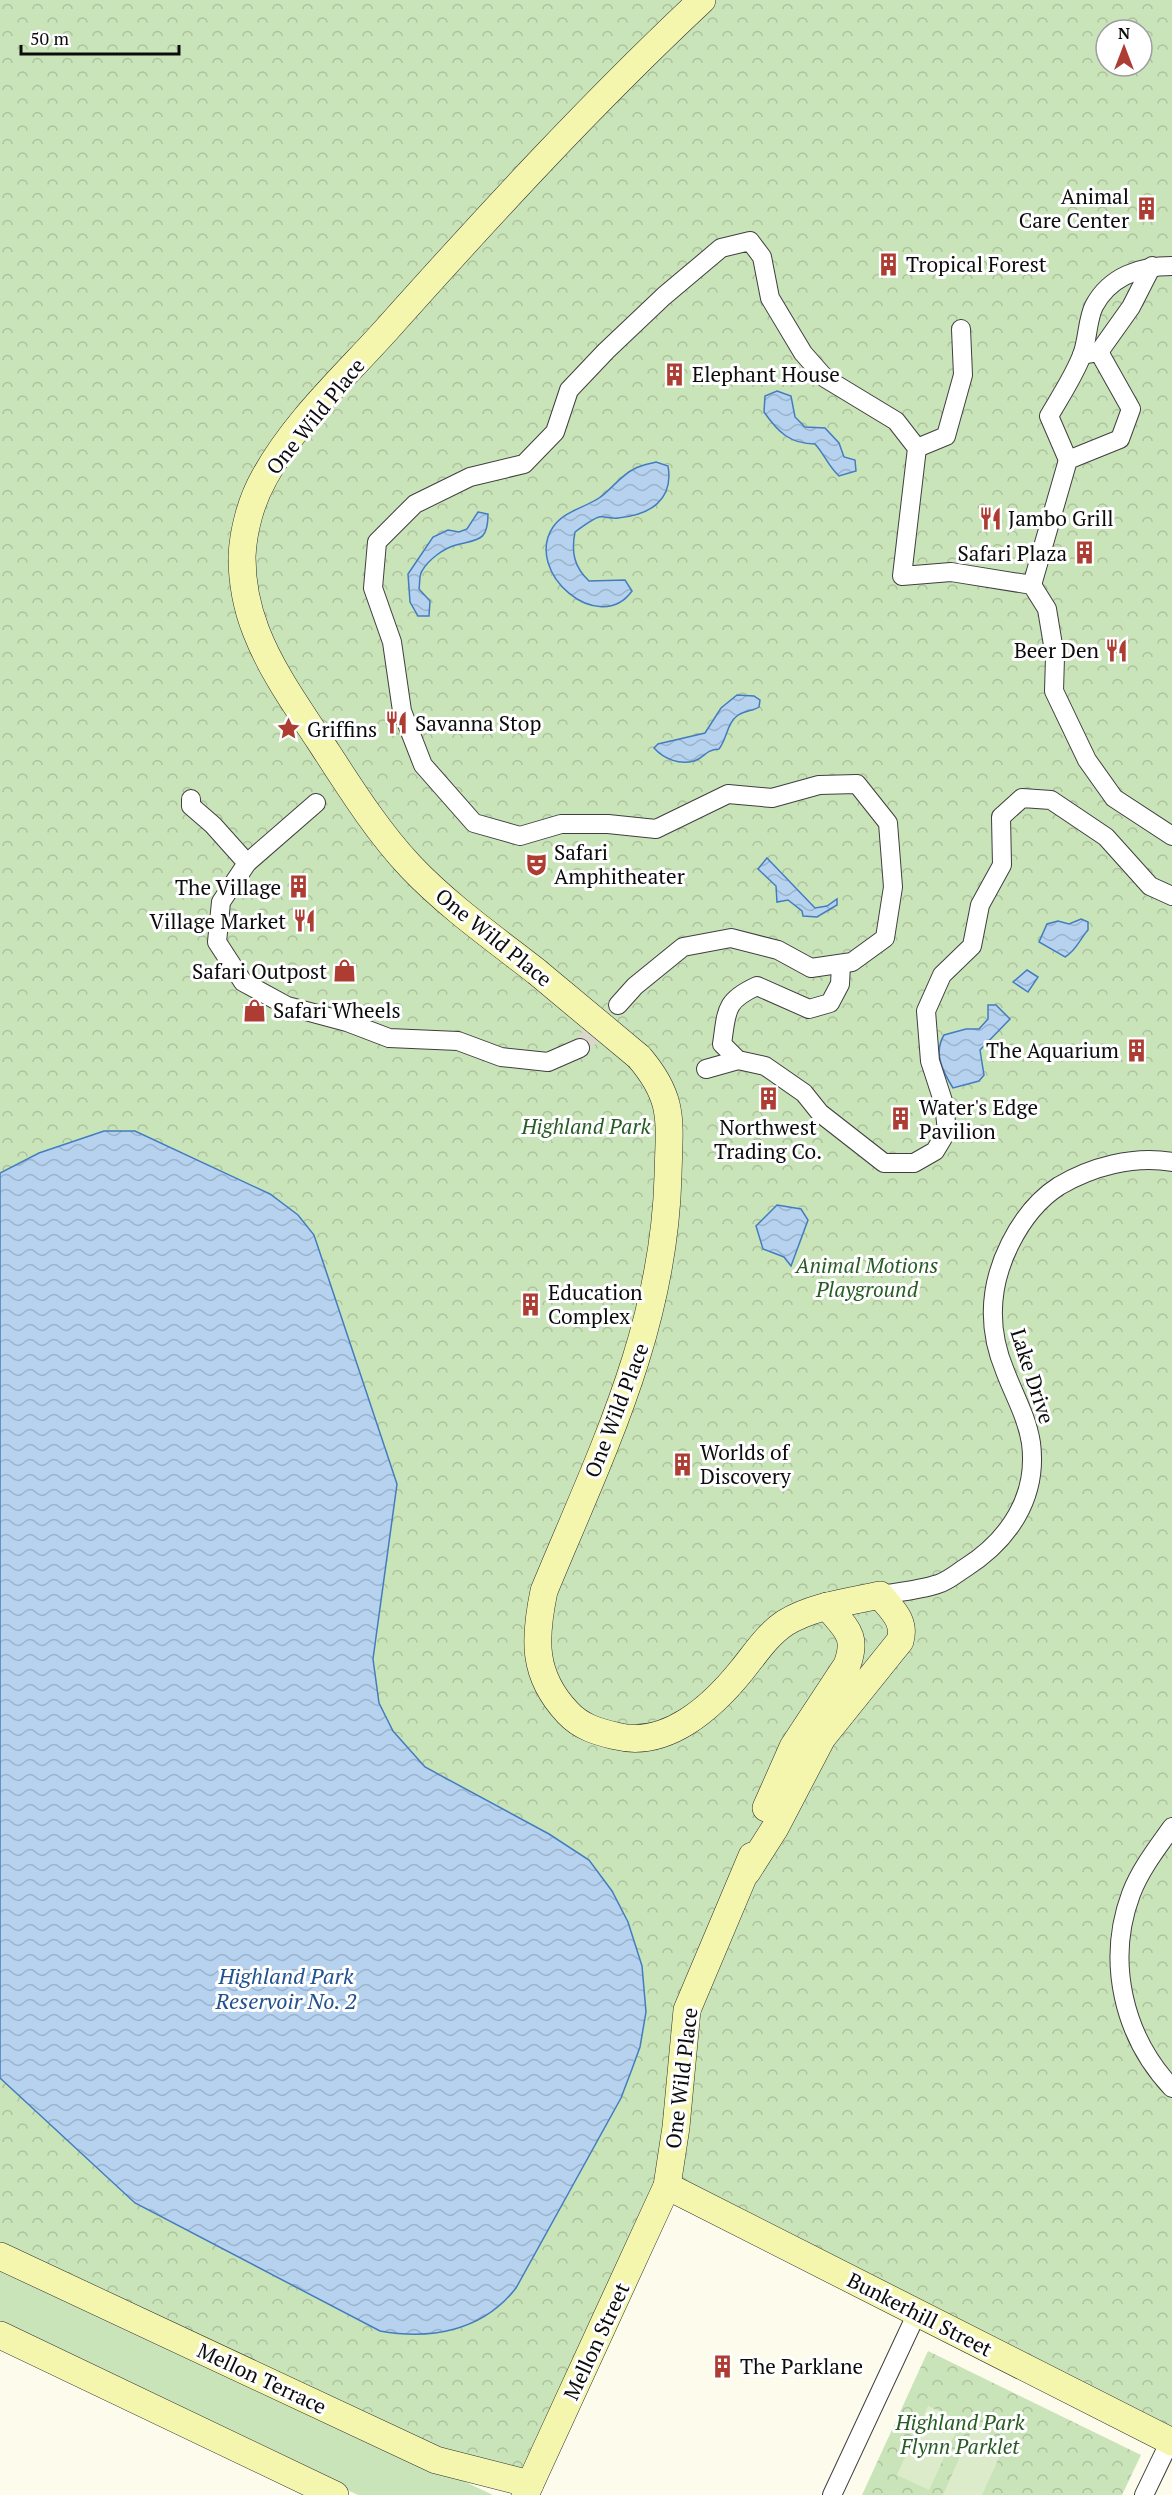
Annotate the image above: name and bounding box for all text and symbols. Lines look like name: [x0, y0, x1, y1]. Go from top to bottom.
scale bar: [21, 18, 178, 56]
north arrow: [1094, 18, 1154, 78]
text: N: [1118, 22, 1130, 44]
text: 50 m: [30, 26, 70, 50]
place label: Animal Care Center: [1019, 182, 1129, 234]
building icon: Animal Care Center: [1134, 195, 1160, 221]
place label: Tropical Forest: [906, 250, 1047, 278]
building icon: Tropical Forest: [875, 251, 901, 277]
street label: One Wild Place: [259, 352, 371, 480]
place label: Elephant House: [692, 360, 840, 388]
building icon: Elephant House: [661, 361, 687, 387]
place label: Jambo Grill: [1008, 504, 1114, 532]
restaurant icon: Jambo Grill: [977, 505, 1003, 531]
place label: Safari Plaza: [958, 539, 1067, 567]
building icon: Safari Plaza: [1072, 540, 1098, 566]
place label: Beer Den: [1014, 636, 1100, 664]
restaurant icon: Beer Den: [1104, 637, 1130, 663]
place label: Savanna Stop: [415, 709, 541, 737]
restaurant icon: Savanna Stop: [384, 710, 410, 736]
place label: Griffins: [307, 715, 377, 743]
place icon: Griffins: [276, 716, 302, 742]
place label: Safari Amphitheater: [554, 838, 685, 890]
theatre icon: Safari Amphitheater: [523, 851, 549, 877]
place label: The Village: [175, 873, 281, 901]
building icon: The Village: [286, 874, 312, 900]
street label: One Wild Place: [430, 881, 558, 993]
place label: Village Market: [150, 907, 286, 935]
restaurant icon: Village Market: [291, 908, 317, 934]
place label: Safari Outpost: [192, 957, 327, 985]
shop icon: Safari Outpost: [332, 958, 358, 984]
place label: Safari Wheels: [273, 996, 401, 1024]
shop icon: Safari Wheels: [242, 997, 268, 1023]
place label: The Aquarium: [986, 1036, 1119, 1064]
building icon: The Aquarium: [1124, 1037, 1150, 1063]
building icon: Northwest Trading Co.: [755, 1086, 781, 1112]
place label: Water's Edge Pavilion: [919, 1093, 1038, 1145]
building icon: Water's Edge Pavilion: [888, 1106, 914, 1132]
park label: Highland Park: [520, 1112, 651, 1140]
place label: Northwest Trading Co.: [714, 1113, 822, 1165]
park label: Animal Motions Playground: [794, 1251, 939, 1303]
place label: Education Complex: [548, 1278, 643, 1330]
building icon: Education Complex: [517, 1291, 543, 1317]
street label: Lake Drive: [1004, 1325, 1062, 1427]
street label: One Wild Place: [577, 1339, 655, 1481]
place label: Worlds of Discovery: [700, 1438, 791, 1490]
building icon: Worlds of Discovery: [669, 1451, 695, 1477]
water label: Highland Park Reservoir No. 2: [215, 1961, 357, 2015]
street label: One Wild Place: [658, 2006, 704, 2150]
street label: Bunkerhill Street: [843, 2265, 997, 2363]
street label: Mellon Street: [557, 2278, 636, 2404]
street label: Mellon Terrace: [193, 2336, 331, 2420]
place label: The Parklane: [740, 2352, 863, 2380]
building icon: The Parklane: [709, 2353, 735, 2379]
park label: Highland Park Flynn Parklet: [894, 2408, 1025, 2460]

